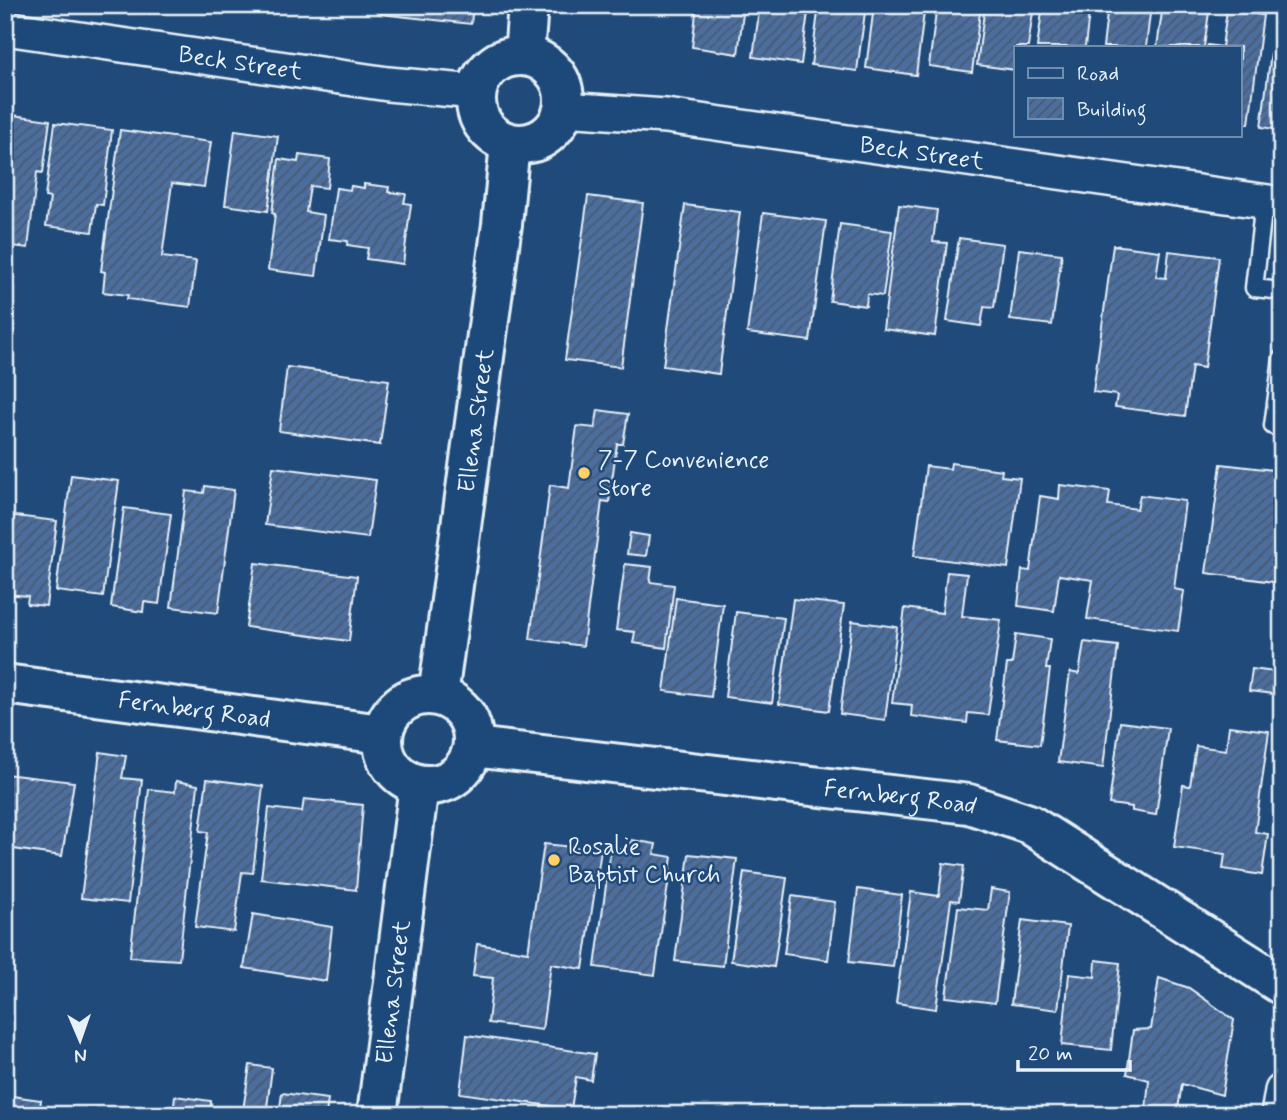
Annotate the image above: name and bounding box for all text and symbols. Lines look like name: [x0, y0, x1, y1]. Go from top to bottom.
street label: Beck Street: [176, 40, 304, 88]
legend: [1014, 46, 1242, 136]
text: Road: [1077, 60, 1119, 88]
text: Building: [1077, 96, 1147, 126]
street label: Beck Street: [858, 130, 986, 178]
street label: Ellena Street: [452, 347, 502, 495]
place label: 7-7 Convenience Store: [598, 445, 769, 504]
marker: 7-7 Convenience Store: [576, 465, 592, 481]
street label: Fernberg Road: [116, 685, 272, 736]
street label: Fernberg Road: [822, 773, 980, 822]
place label: Rosalie Baptist Church: [568, 832, 721, 891]
marker: Rosalie Baptist Church: [546, 852, 562, 868]
street label: Ellena Street: [370, 918, 419, 1066]
north arrow: [46, 1004, 116, 1074]
scale bar: [1018, 1029, 1130, 1073]
text: 20 m: [1028, 1040, 1073, 1068]
text: N: [74, 1043, 87, 1068]

